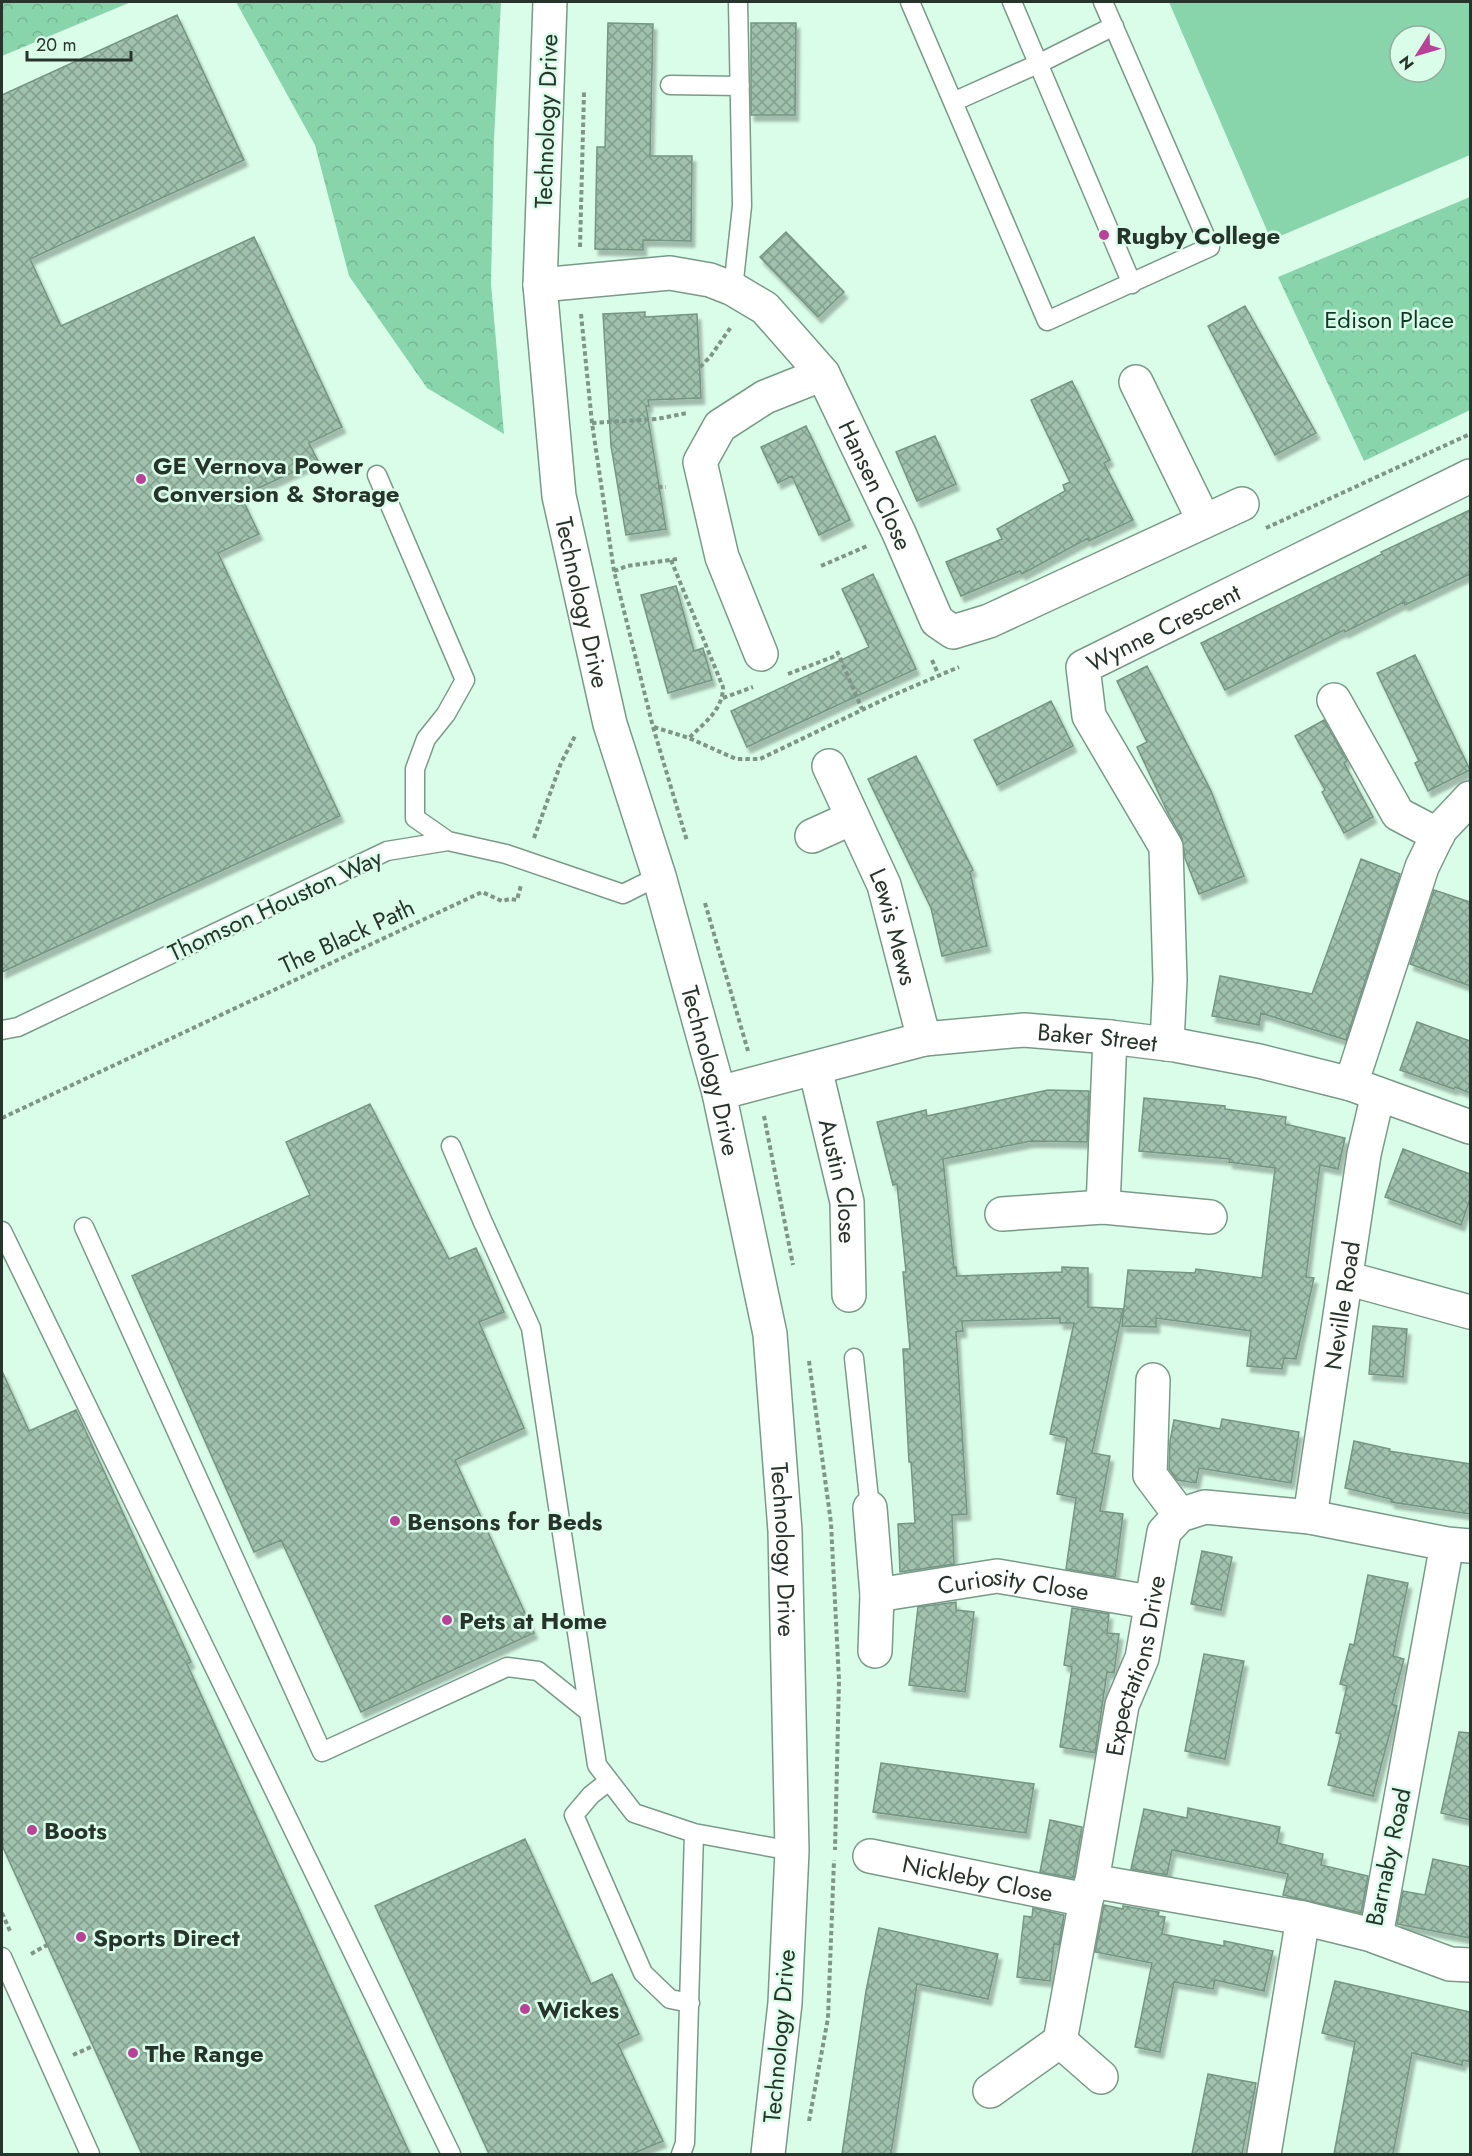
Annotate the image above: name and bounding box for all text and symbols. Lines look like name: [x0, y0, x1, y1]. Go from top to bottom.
scale bar: [27, 24, 130, 62]
north arrow: [1388, 24, 1448, 84]
text: 20 m: [36, 32, 76, 58]
street label: Technology Drive: [525, 33, 567, 209]
text: N: [1393, 51, 1419, 75]
place label: Rugby College: [1116, 218, 1280, 253]
marker: Rugby College: [1097, 228, 1111, 242]
park label: Edison Place: [1324, 302, 1454, 337]
street label: Hansen Close: [830, 414, 922, 556]
place label: GE Vernova Power Conversion & Storage: [153, 448, 400, 511]
marker: GE Vernova Power Conversion & Storage: [134, 472, 148, 486]
street label: Technology Drive: [547, 513, 619, 691]
street label: Wynne Crescent: [1080, 574, 1246, 680]
street label: Thomson Houston Way: [162, 840, 388, 970]
street label: Lewis Mews: [861, 862, 927, 989]
street label: The Black Path: [274, 889, 420, 983]
street label: Technology Drive: [673, 982, 749, 1159]
street label: Baker Street: [1036, 1014, 1159, 1060]
street label: Austin Close: [810, 1115, 865, 1244]
street label: Neville Road: [1315, 1239, 1368, 1372]
street label: Technology Drive: [762, 1461, 805, 1637]
place label: Bensons for Beds: [407, 1504, 603, 1539]
marker: Bensons for Beds: [388, 1514, 402, 1528]
street label: Curiosity Close: [935, 1558, 1092, 1609]
street label: Expectations Drive: [1096, 1573, 1174, 1759]
place label: Pets at Home: [459, 1603, 607, 1638]
marker: Pets at Home: [440, 1613, 454, 1627]
street label: Barnaby Road: [1356, 1785, 1420, 1929]
place label: Boots: [44, 1813, 107, 1848]
marker: Boots: [25, 1823, 39, 1837]
street label: Nickleby Close: [899, 1846, 1056, 1910]
place label: Sports Direct: [93, 1920, 240, 1955]
marker: Sports Direct: [74, 1930, 88, 1944]
street label: Technology Drive: [754, 1948, 804, 2124]
place label: Wickes: [537, 1992, 619, 2027]
marker: Wickes: [518, 2002, 532, 2016]
place label: The Range: [145, 2036, 264, 2071]
marker: The Range: [126, 2046, 140, 2060]

